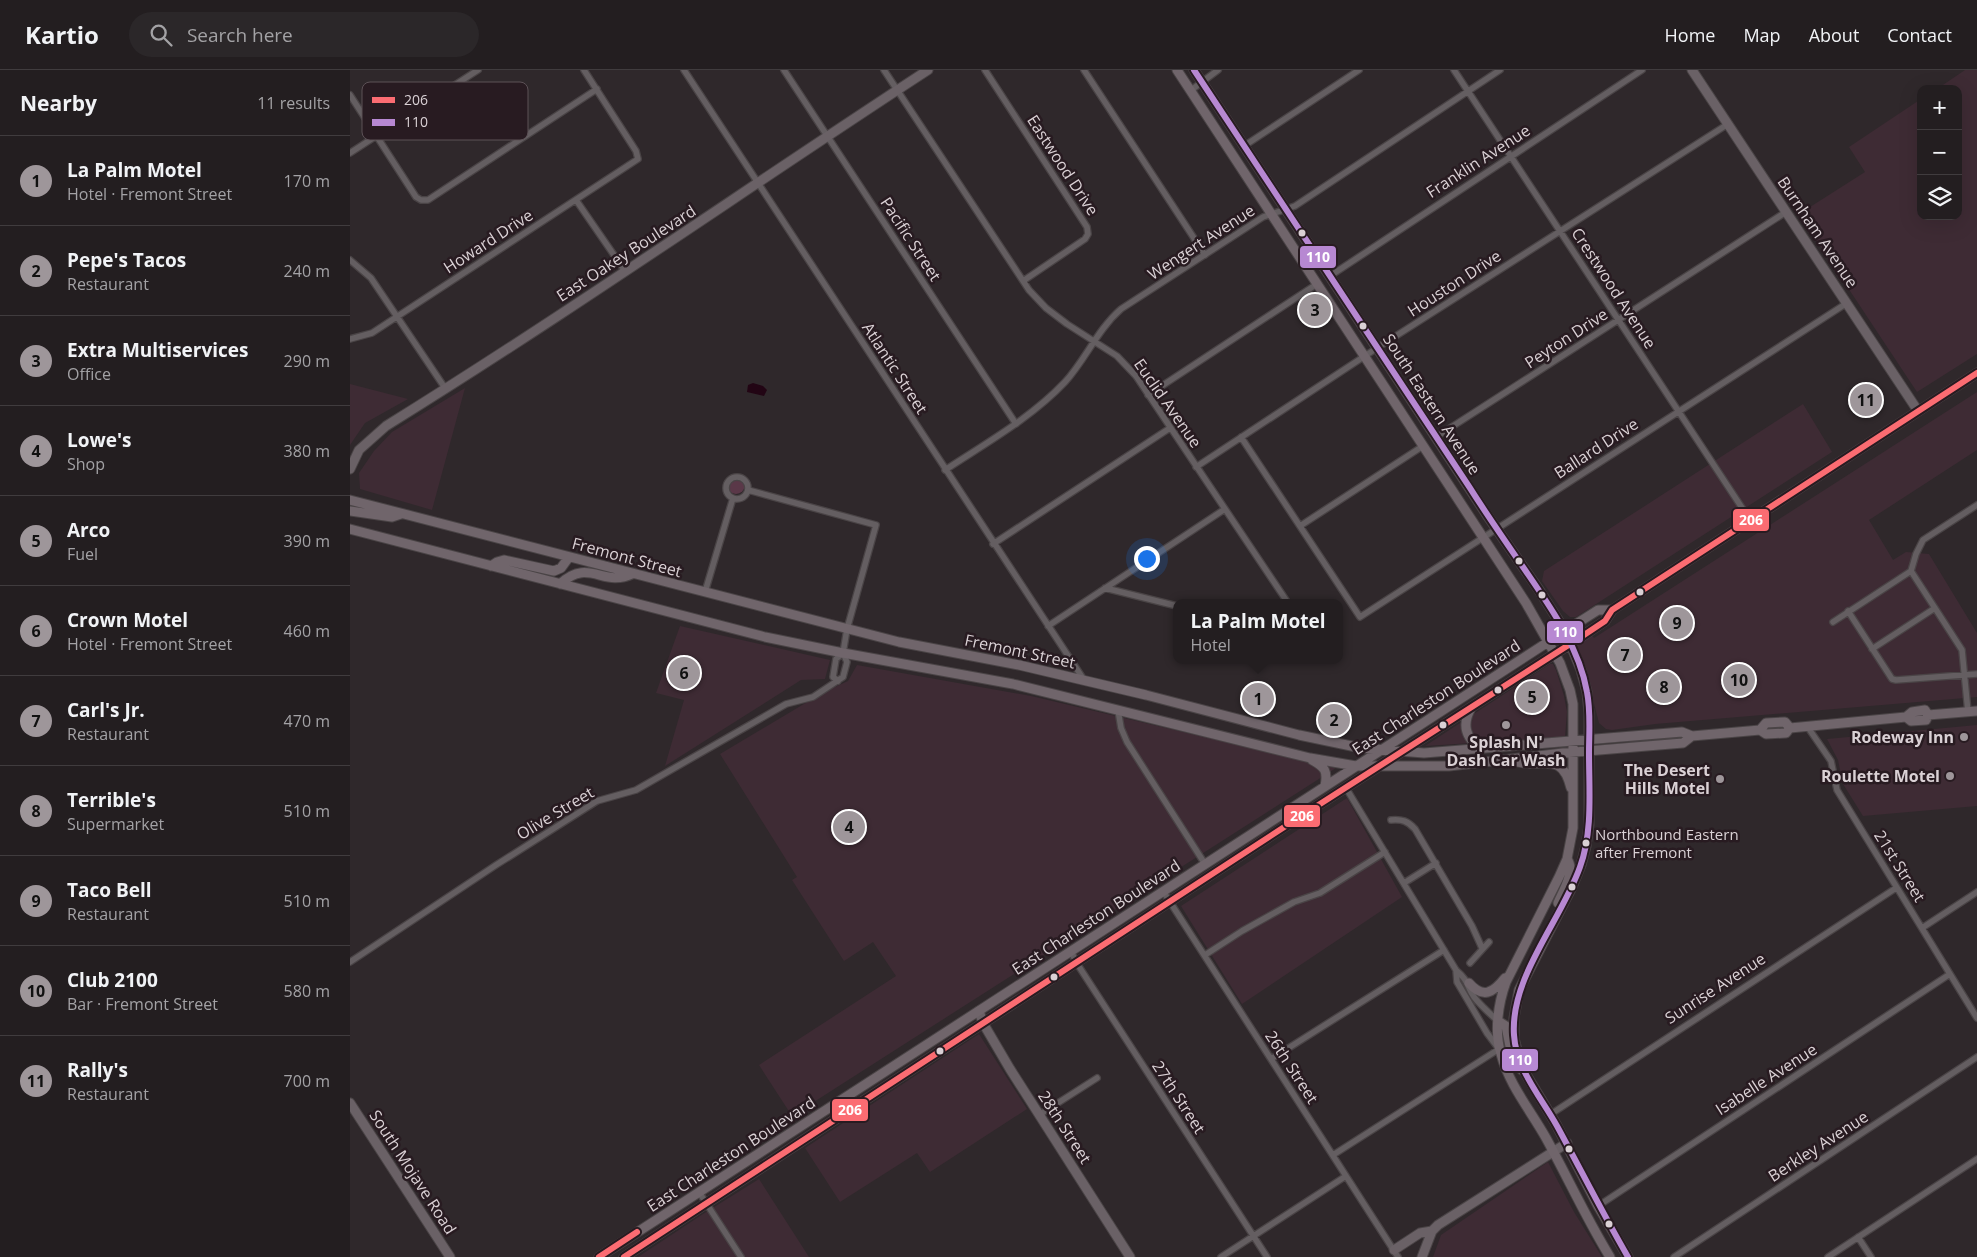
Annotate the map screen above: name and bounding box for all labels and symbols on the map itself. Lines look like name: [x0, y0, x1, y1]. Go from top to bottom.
legend: [362, 82, 528, 140]
text: 206: [404, 90, 428, 109]
street label: Eastwood Drive: [1022, 110, 1104, 220]
text: 110: [404, 112, 428, 131]
street label: Franklin Avenue: [1422, 119, 1534, 203]
street label: Burnham Avenue: [1773, 172, 1863, 292]
street label: Pacific Street: [876, 193, 947, 286]
street label: Wengert Avenue: [1143, 199, 1259, 285]
street label: East Oakey Boulevard: [552, 200, 700, 306]
street label: Howard Drive: [439, 204, 537, 278]
street label: Crestwood Avenue: [1567, 223, 1661, 353]
unlabelled marker: [1297, 228, 1307, 238]
line badge: 110: [1299, 245, 1337, 269]
street label: Houston Drive: [1403, 245, 1505, 321]
text: 110: [1306, 247, 1330, 266]
pin: 3: [1299, 291, 1331, 329]
street label: Peyton Drive: [1520, 303, 1612, 373]
street label: Atlantic Street: [857, 318, 933, 418]
unlabelled marker: [1358, 321, 1368, 331]
street label: South Eastern Avenue: [1378, 329, 1486, 479]
street label: Euclid Avenue: [1129, 354, 1207, 452]
pin: 11: [1850, 381, 1882, 419]
street label: Ballard Drive: [1550, 413, 1642, 483]
line badge: 206: [1732, 508, 1770, 532]
text: 206: [1739, 510, 1763, 529]
street label: Fremont Street: [570, 532, 685, 582]
your location: [1134, 546, 1160, 572]
unlabelled marker: [1514, 556, 1524, 566]
unlabelled marker: [1635, 587, 1645, 597]
unlabelled marker: [1537, 590, 1547, 600]
pin: 9: [1661, 604, 1693, 642]
line badge: 110: [1546, 620, 1584, 644]
text: 110: [1553, 622, 1577, 641]
street label: Fremont Street: [963, 629, 1078, 674]
street label: East Charleston Boulevard: [1348, 634, 1524, 760]
pin: 7: [1609, 636, 1641, 674]
pin: 6: [668, 654, 700, 692]
pin: 10: [1723, 661, 1755, 699]
pin: 8: [1648, 668, 1680, 706]
pin: 5: [1516, 678, 1548, 716]
pin: 1: [1242, 680, 1274, 718]
unlabelled marker: [1493, 685, 1503, 695]
pin: 2: [1318, 701, 1350, 739]
marker: Splash N' Dash Car Wash: [1500, 719, 1512, 731]
unlabelled marker: [1438, 720, 1448, 730]
place label: Rodeway Inn: [1851, 726, 1954, 748]
place label: Splash N' Dash Car Wash: [1446, 731, 1566, 771]
marker: Rodeway Inn: [1958, 731, 1970, 743]
place label: The Desert Hills Motel: [1624, 759, 1710, 799]
place label: Roulette Motel: [1821, 765, 1940, 787]
marker: Roulette Motel: [1944, 770, 1956, 782]
marker: The Desert Hills Motel: [1714, 773, 1726, 785]
street label: Olive Street: [512, 781, 598, 845]
line badge: 206: [1283, 804, 1321, 828]
text: 206: [1290, 806, 1314, 825]
pin: 4: [833, 808, 865, 846]
place label: Northbound Eastern after Fremont: [1595, 824, 1739, 862]
street label: 21st Street: [1869, 826, 1931, 906]
marker: Northbound Eastern after Fremont: [1581, 838, 1591, 848]
street label: East Charleston Boulevard: [1008, 854, 1184, 980]
unlabelled marker: [1567, 882, 1577, 892]
street label: Sunrise Avenue: [1661, 947, 1769, 1029]
unlabelled marker: [1049, 972, 1059, 982]
street label: 26th Street: [1260, 1026, 1324, 1108]
street label: Isabelle Avenue: [1711, 1038, 1821, 1120]
unlabelled marker: [935, 1046, 945, 1056]
line badge: 110: [1501, 1048, 1539, 1072]
text: 110: [1508, 1050, 1532, 1069]
street label: 27th Street: [1147, 1056, 1211, 1138]
street label: 28th Street: [1033, 1086, 1097, 1168]
street label: East Charleston Boulevard: [643, 1091, 819, 1217]
line badge: 206: [831, 1098, 869, 1122]
text: 206: [838, 1100, 862, 1119]
street label: Berkley Avenue: [1764, 1105, 1872, 1187]
street label: South Mojave Road: [365, 1106, 461, 1238]
unlabelled marker: [1564, 1144, 1574, 1154]
unlabelled marker: [1604, 1219, 1614, 1229]

